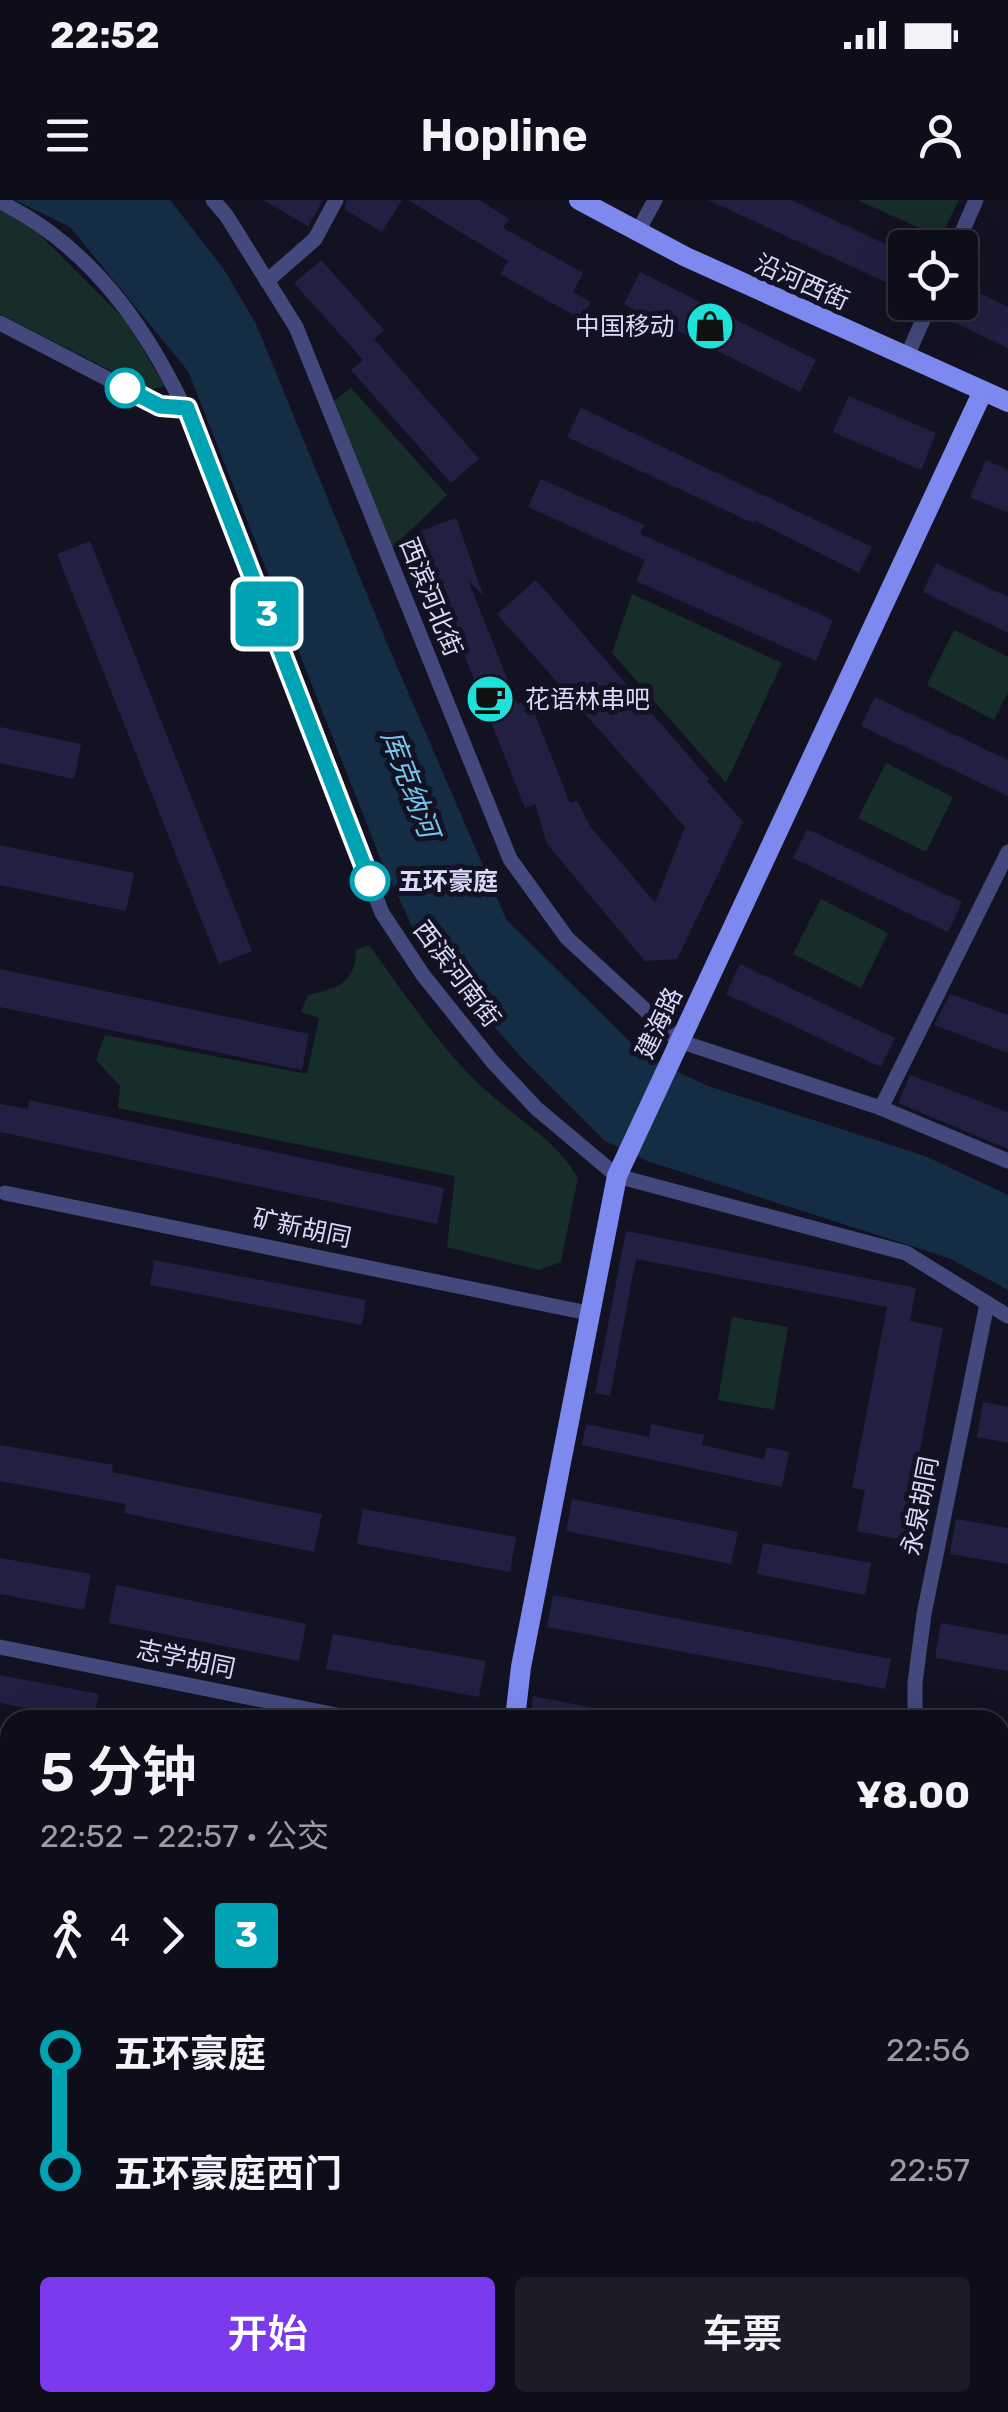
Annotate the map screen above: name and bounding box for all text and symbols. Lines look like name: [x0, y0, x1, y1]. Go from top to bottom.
text: 22:52: [50, 12, 160, 58]
icon: menu: [40, 108, 95, 163]
icon: person: [913, 108, 968, 163]
text: Hopline: [420, 109, 588, 162]
map controls: [888, 230, 978, 320]
button: locate: [888, 230, 978, 320]
street label: 沿河西街: [750, 248, 854, 316]
shop icon: 中国移动: [684, 300, 736, 352]
place label: 中国移动: [575, 312, 675, 341]
unlabelled marker: [106, 369, 144, 407]
street label: 西滨河北街: [394, 534, 468, 660]
line badge: 3: [234, 582, 300, 646]
text: 3: [255, 593, 279, 635]
cafe icon: 花语林串吧: [464, 673, 516, 725]
place label: 花语林串吧: [525, 685, 650, 714]
water label: 库克纳河: [375, 726, 447, 847]
marker: 五环豪庭: [351, 862, 389, 900]
place label: 五环豪庭: [398, 867, 498, 896]
street label: 西滨河南街: [408, 915, 506, 1033]
street label: 建海路: [630, 983, 688, 1063]
street label: 矿新胡同: [250, 1203, 354, 1253]
street label: 永泉胡同: [896, 1454, 944, 1558]
street label: 志学胡同: [134, 1634, 238, 1684]
text: 5 分钟: [40, 1740, 197, 1805]
text: ¥8.00: [856, 1772, 970, 1818]
text: 22:52 – 22:57 · 公交: [40, 1817, 329, 1855]
icon: walk: [40, 1908, 95, 1963]
icon: forward: [145, 1908, 200, 1963]
text: 3: [235, 1914, 258, 1956]
text: 4: [110, 1916, 130, 1954]
text: 五环豪庭: [114, 2031, 266, 2077]
text: 22:56: [886, 2031, 970, 2069]
text: 五环豪庭西门: [114, 2151, 342, 2197]
text: 22:57: [889, 2151, 970, 2189]
button: 开始: [40, 2277, 495, 2392]
button: 车票: [515, 2277, 970, 2392]

